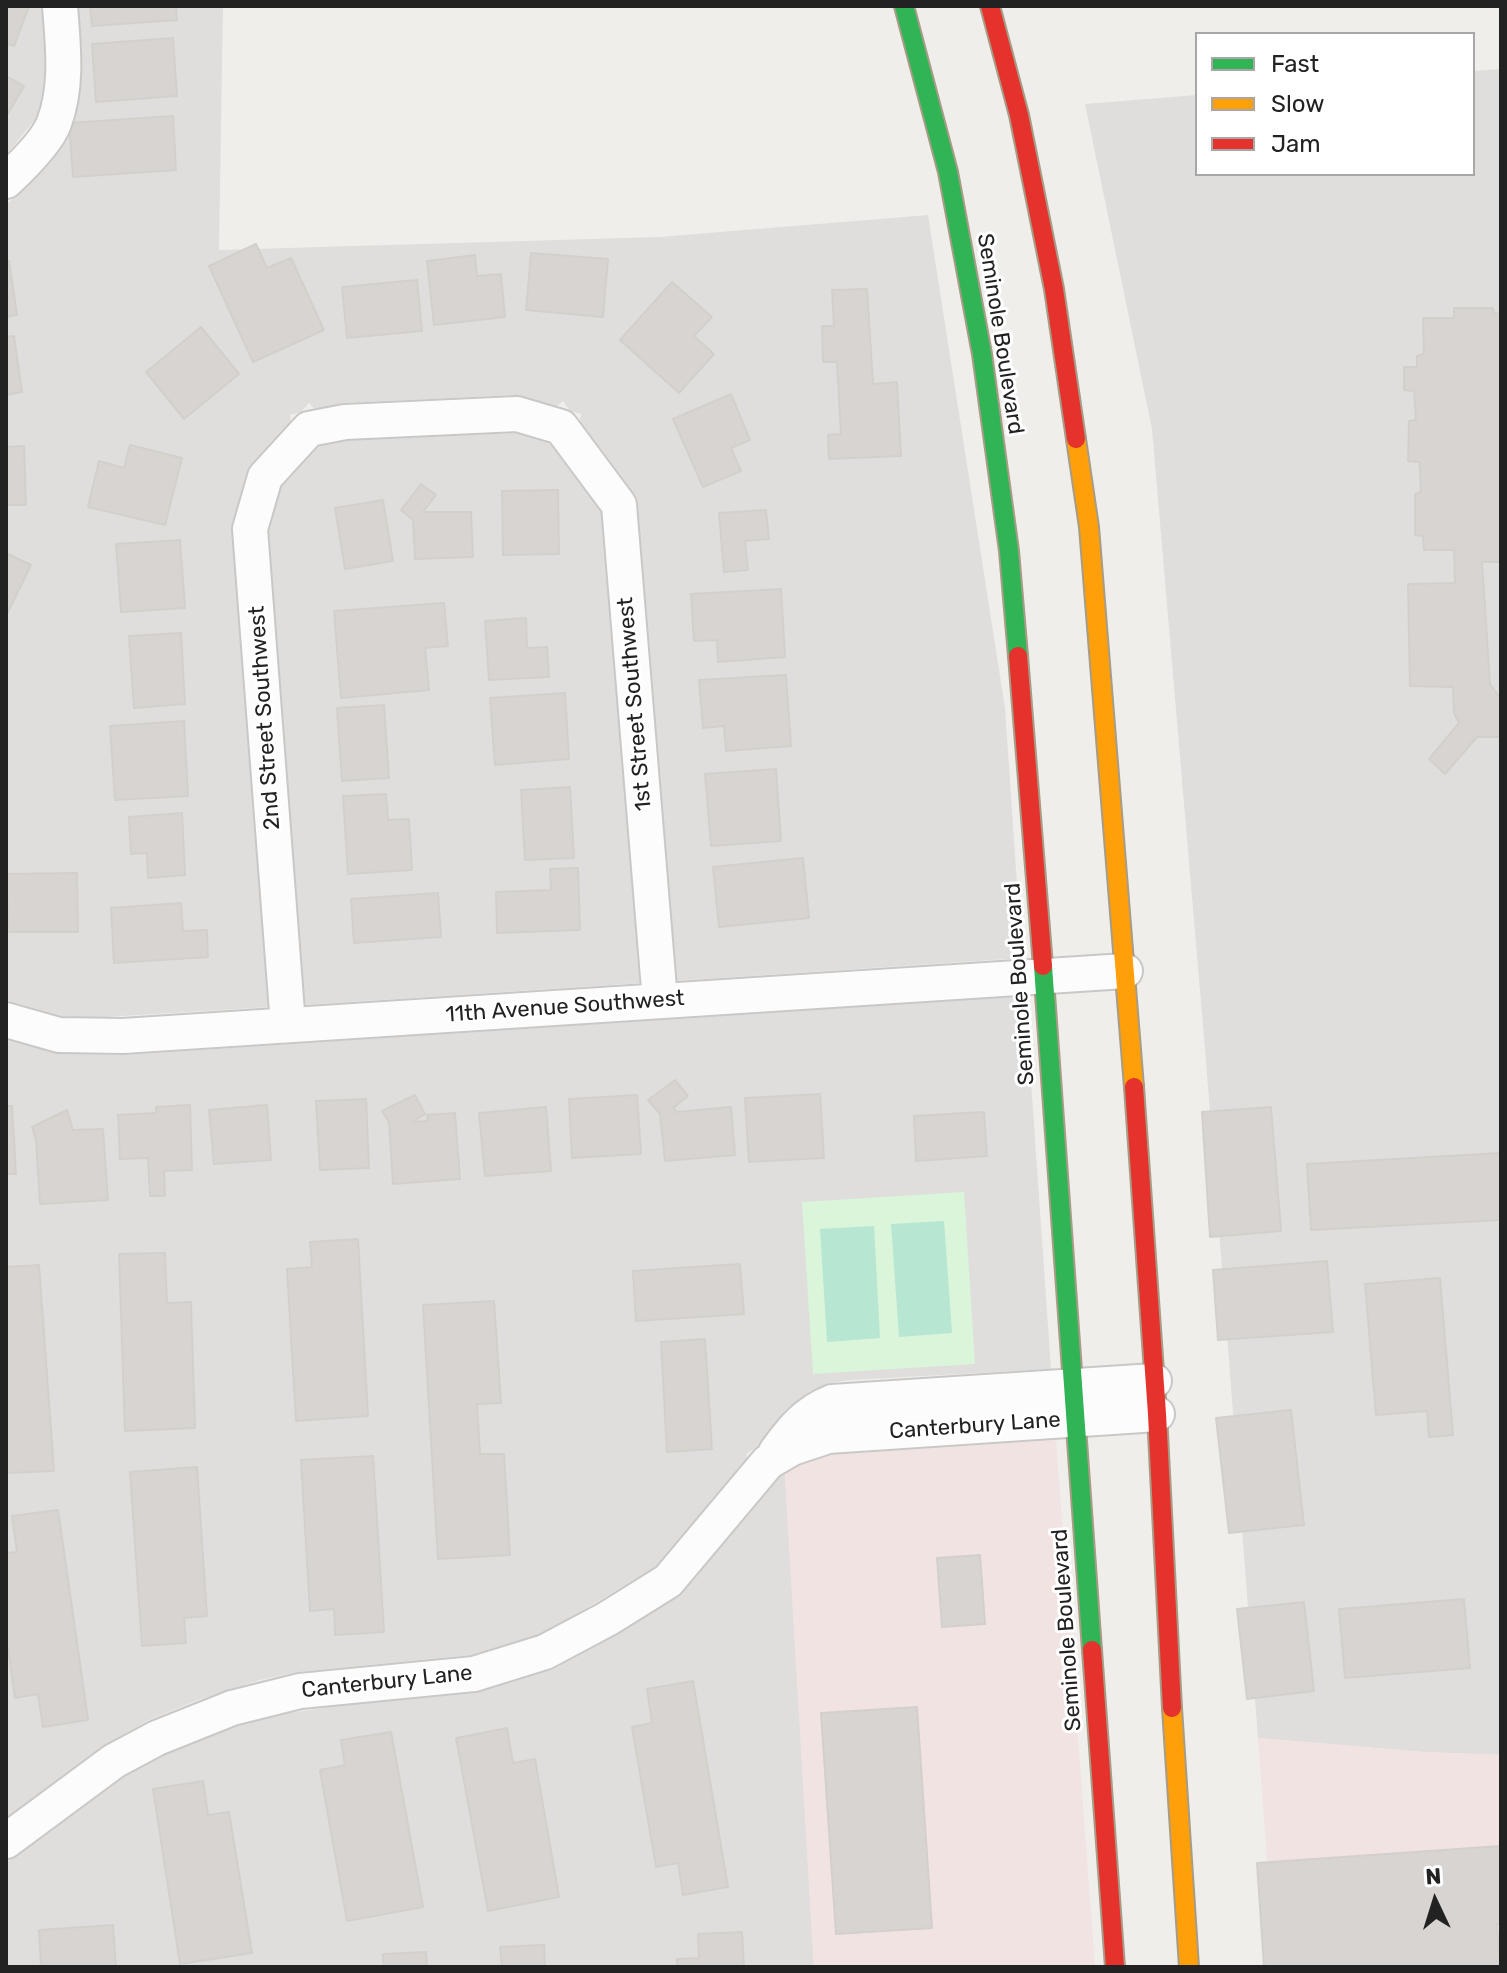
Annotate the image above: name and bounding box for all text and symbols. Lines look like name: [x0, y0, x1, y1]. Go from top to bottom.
legend: [1195, 32, 1475, 176]
text: Fast: [1271, 50, 1319, 78]
text: Slow: [1271, 90, 1324, 118]
text: Jam: [1271, 130, 1321, 158]
street label: Seminole Boulevard: [971, 232, 1029, 436]
street label: 1st Street Southwest: [613, 596, 657, 812]
street label: 2nd Street Southwest: [244, 605, 286, 831]
street label: Seminole Boulevard: [1000, 882, 1040, 1086]
street label: 11th Avenue Southwest: [445, 985, 685, 1029]
street label: Canterbury Lane: [888, 1407, 1062, 1445]
street label: Seminole Boulevard: [1047, 1528, 1087, 1732]
street label: Canterbury Lane: [300, 1660, 474, 1704]
north arrow: [1395, 1861, 1475, 1941]
text: N: [1424, 1863, 1442, 1891]

